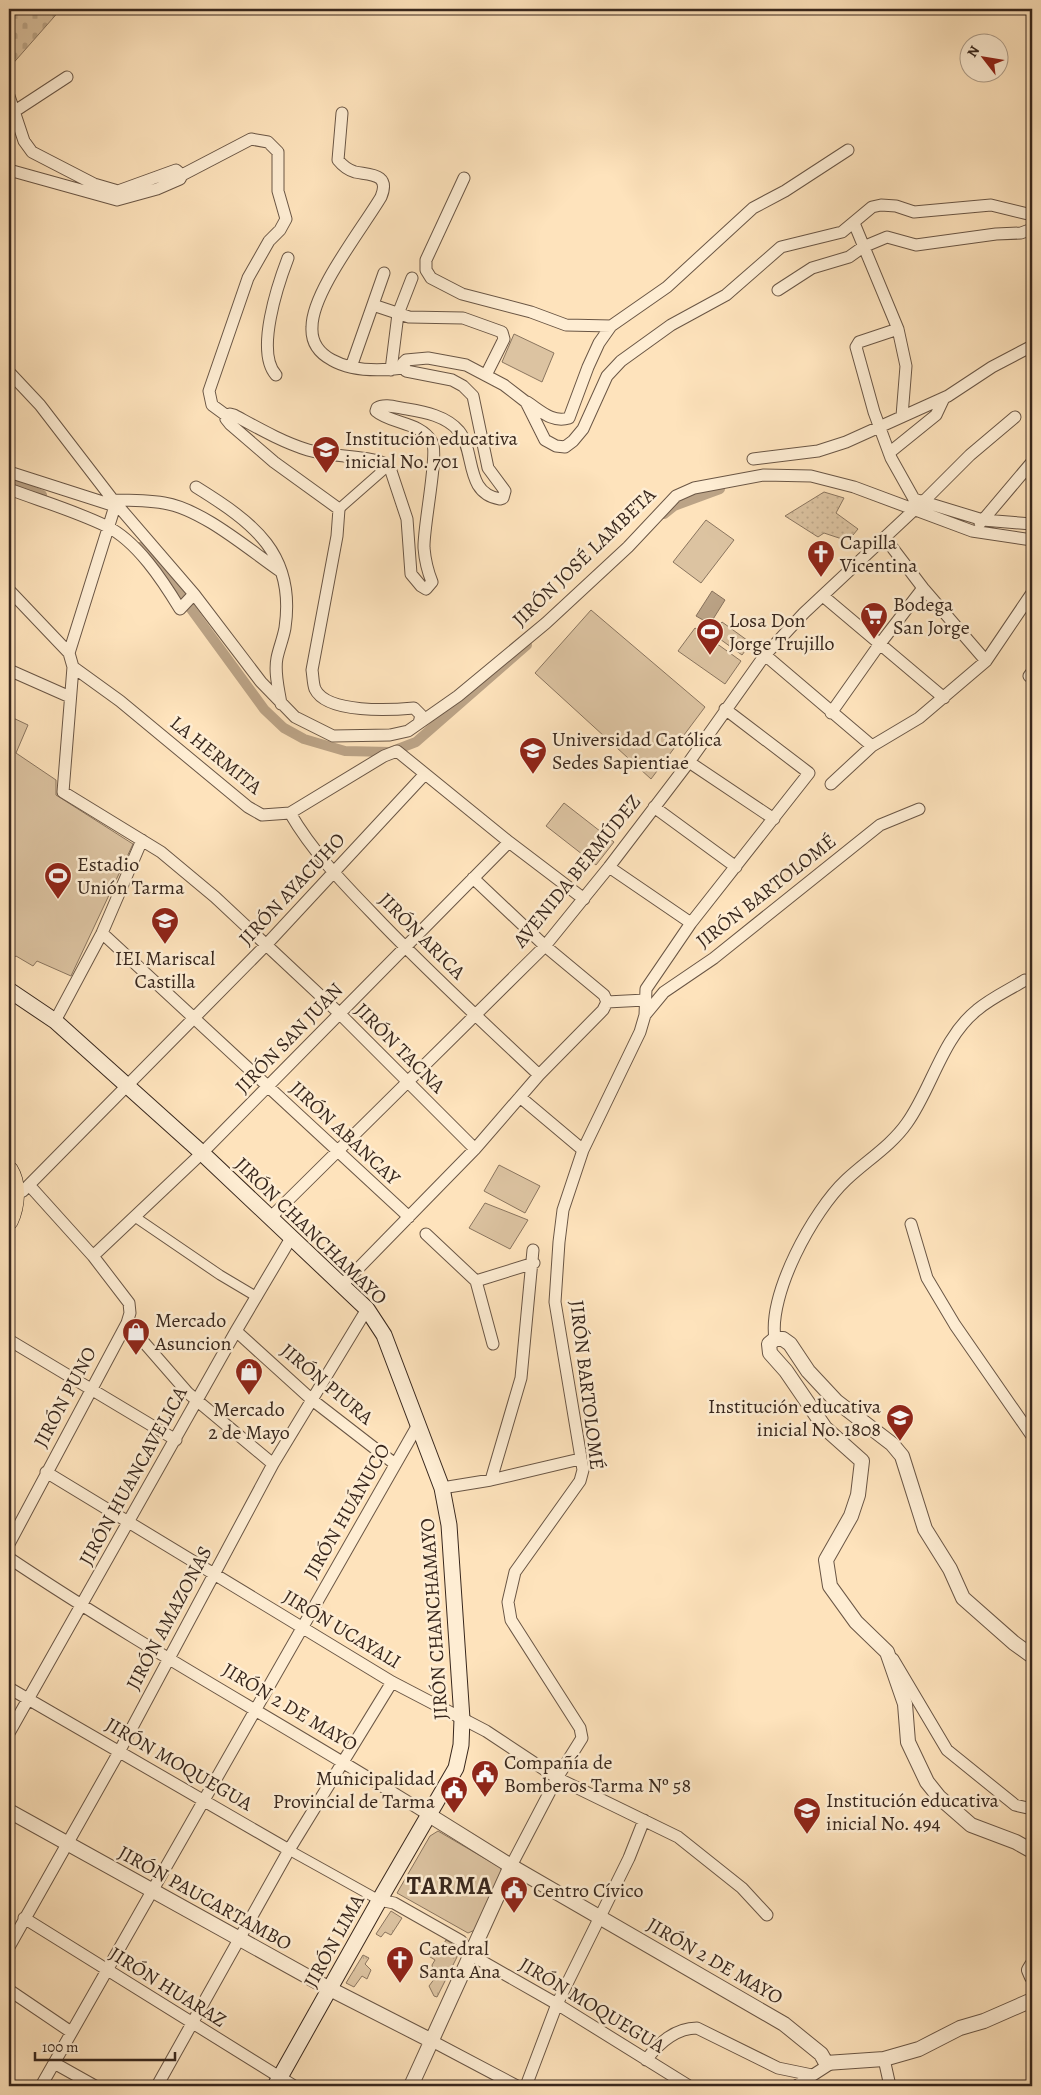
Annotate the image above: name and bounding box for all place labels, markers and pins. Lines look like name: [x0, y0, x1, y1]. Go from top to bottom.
place label: Institución educativa inicial No. 701: [345, 425, 519, 475]
school or university icon: Institución educativa inicial No. 701: [311, 435, 341, 474]
place label: Capilla Vicentina: [839, 529, 918, 579]
church icon: Capilla Vicentina: [806, 539, 836, 578]
place label: Bodega San Jorge: [893, 591, 970, 641]
supermarket icon: Bodega San Jorge: [859, 601, 889, 640]
place label: Losa Don Jorge Trujillo: [729, 607, 834, 657]
sports icon: Losa Don Jorge Trujillo: [695, 617, 725, 656]
place label: Universidad Católica Sedes Sapientiae: [552, 726, 723, 776]
school or university icon: Universidad Católica Sedes Sapientiae: [518, 736, 548, 775]
place label: Estadio Unión Tarma: [77, 851, 185, 901]
sports icon: Estadio Unión Tarma: [43, 861, 73, 900]
school or university icon: IEI Mariscal Castilla: [150, 906, 180, 945]
place label: IEI Mariscal Castilla: [115, 945, 215, 995]
place label: Mercado Asuncion: [154, 1307, 232, 1357]
shop icon: Mercado Asuncion: [121, 1317, 151, 1356]
shop icon: Mercado 2 de Mayo: [234, 1357, 264, 1396]
place label: Institución educativa inicial No. 1808: [708, 1393, 882, 1443]
place label: Mercado 2 de Mayo: [208, 1396, 290, 1446]
school or university icon: Institución educativa inicial No. 1808: [885, 1403, 915, 1442]
place label: Compañía de Bomberos Tarma Nº 58: [504, 1749, 691, 1799]
public building icon: Compañía de Bomberos Tarma Nº 58: [470, 1759, 500, 1798]
place label: Municipalidad Provincial de Tarma: [273, 1765, 436, 1815]
public building icon: Municipalidad Provincial de Tarma: [439, 1775, 469, 1814]
place label: Institución educativa inicial No. 494: [826, 1787, 1000, 1837]
school or university icon: Institución educativa inicial No. 494: [792, 1796, 822, 1835]
public building icon: Centro Cívico: [499, 1875, 529, 1914]
place label: Centro Cívico: [533, 1877, 643, 1904]
place label: Catedral Santa Ana: [419, 1935, 502, 1985]
church icon: Catedral Santa Ana: [385, 1945, 415, 1984]

